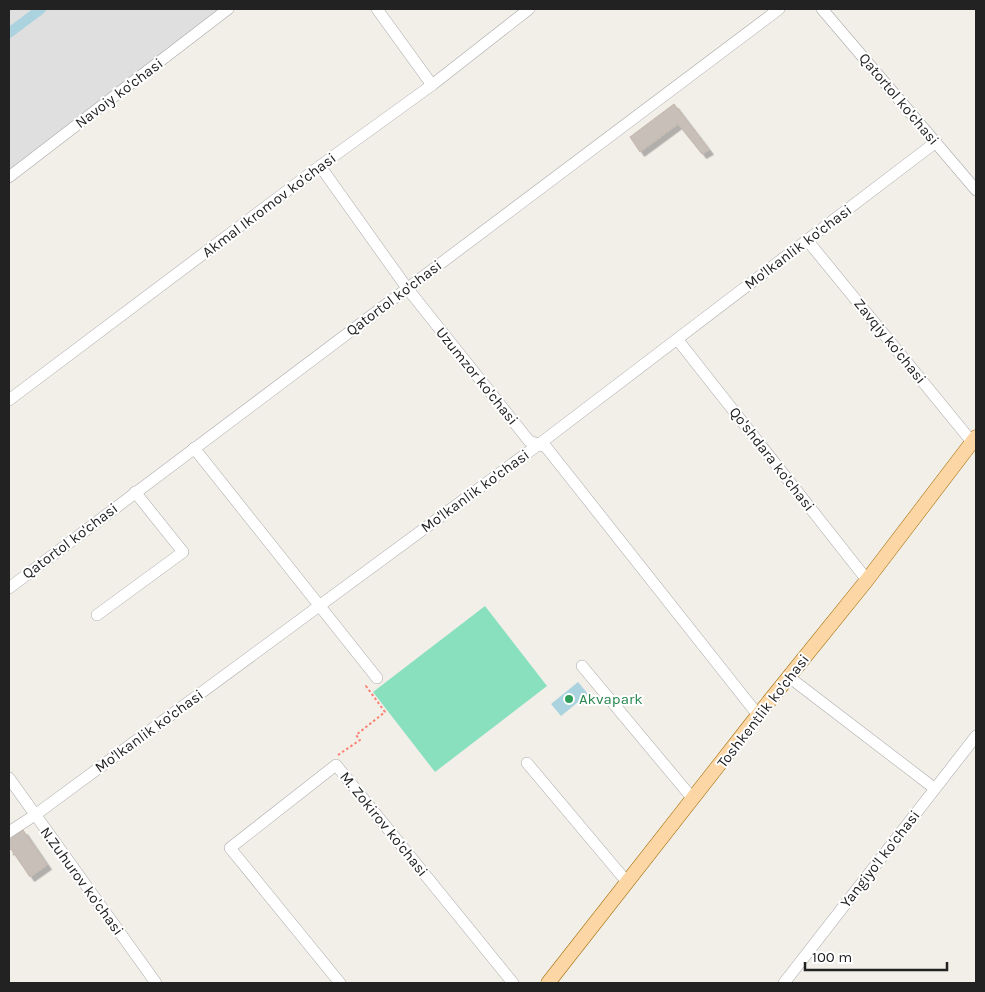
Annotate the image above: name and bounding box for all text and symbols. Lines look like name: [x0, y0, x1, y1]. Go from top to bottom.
street label: Qatortol ko'chasi: [855, 49, 943, 149]
street label: Navoiy ko'chasi: [72, 54, 166, 132]
street label: Akmal Ikromov ko'chasi: [199, 149, 339, 261]
street label: Mo'lkanlik ko'chasi: [741, 201, 855, 293]
street label: Qatortol ko'chasi: [343, 256, 445, 340]
street label: Zavqiy ko'chasi: [850, 295, 930, 387]
street label: Uzumzor ko'chasi: [432, 324, 522, 428]
street label: Qo'shdara ko'chasi: [726, 403, 818, 515]
street label: Mo'lkanlik ko'chasi: [417, 446, 533, 536]
street label: Qatortol ko'chasi: [19, 499, 121, 583]
street label: Toshkentlik ko'chasi: [713, 651, 813, 771]
street label: Mo'lkanlik ko'chasi: [91, 686, 207, 776]
place label: Akvapark: [579, 690, 643, 708]
marker: Akvapark: [563, 693, 575, 705]
street label: M. Zokirov ko'chasi: [336, 768, 432, 880]
street label: Yangiyo'l ko'chasi: [836, 807, 924, 911]
street label: N.Zuhurov ko'chasi: [37, 823, 127, 939]
scale bar: [805, 940, 948, 972]
text: 100 m: [812, 948, 852, 966]

